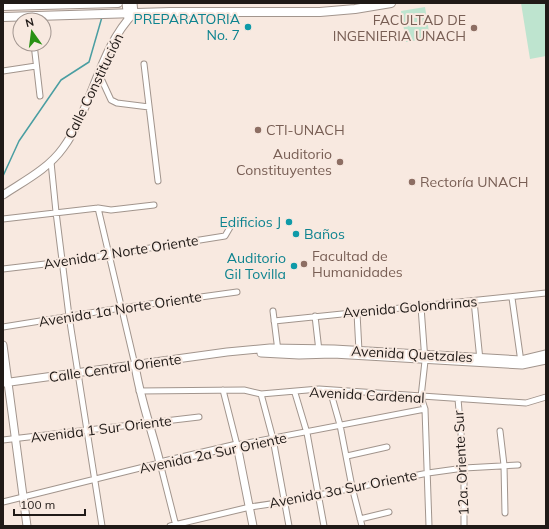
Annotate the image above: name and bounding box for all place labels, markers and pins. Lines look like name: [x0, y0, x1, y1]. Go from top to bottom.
place label: PREPARATORIA No. 7: [134, 10, 241, 44]
place label: FACULTAD DE INGENIERIA UNACH: [333, 11, 466, 45]
marker: PREPARATORIA No. 7: [243, 22, 253, 32]
marker: FACULTAD DE INGENIERIA UNACH: [469, 23, 479, 33]
place label: CTI-UNACH: [266, 121, 345, 139]
marker: CTI-UNACH: [253, 125, 263, 135]
place label: Auditorio Constituyentes: [236, 145, 332, 179]
marker: Auditorio Constituyentes: [335, 157, 345, 167]
place label: Rectoría UNACH: [420, 173, 528, 191]
marker: Rectoría UNACH: [407, 177, 417, 187]
place label: Edificios J: [220, 213, 281, 231]
marker: Edificios J: [284, 217, 294, 227]
place label: Baños: [304, 225, 345, 243]
marker: Baños: [291, 229, 301, 239]
place label: Facultad de Humanidades: [312, 247, 403, 281]
place label: Auditorio Gil Tovilla: [224, 249, 286, 283]
marker: Facultad de Humanidades: [299, 259, 309, 269]
marker: Auditorio Gil Tovilla: [289, 261, 299, 271]

